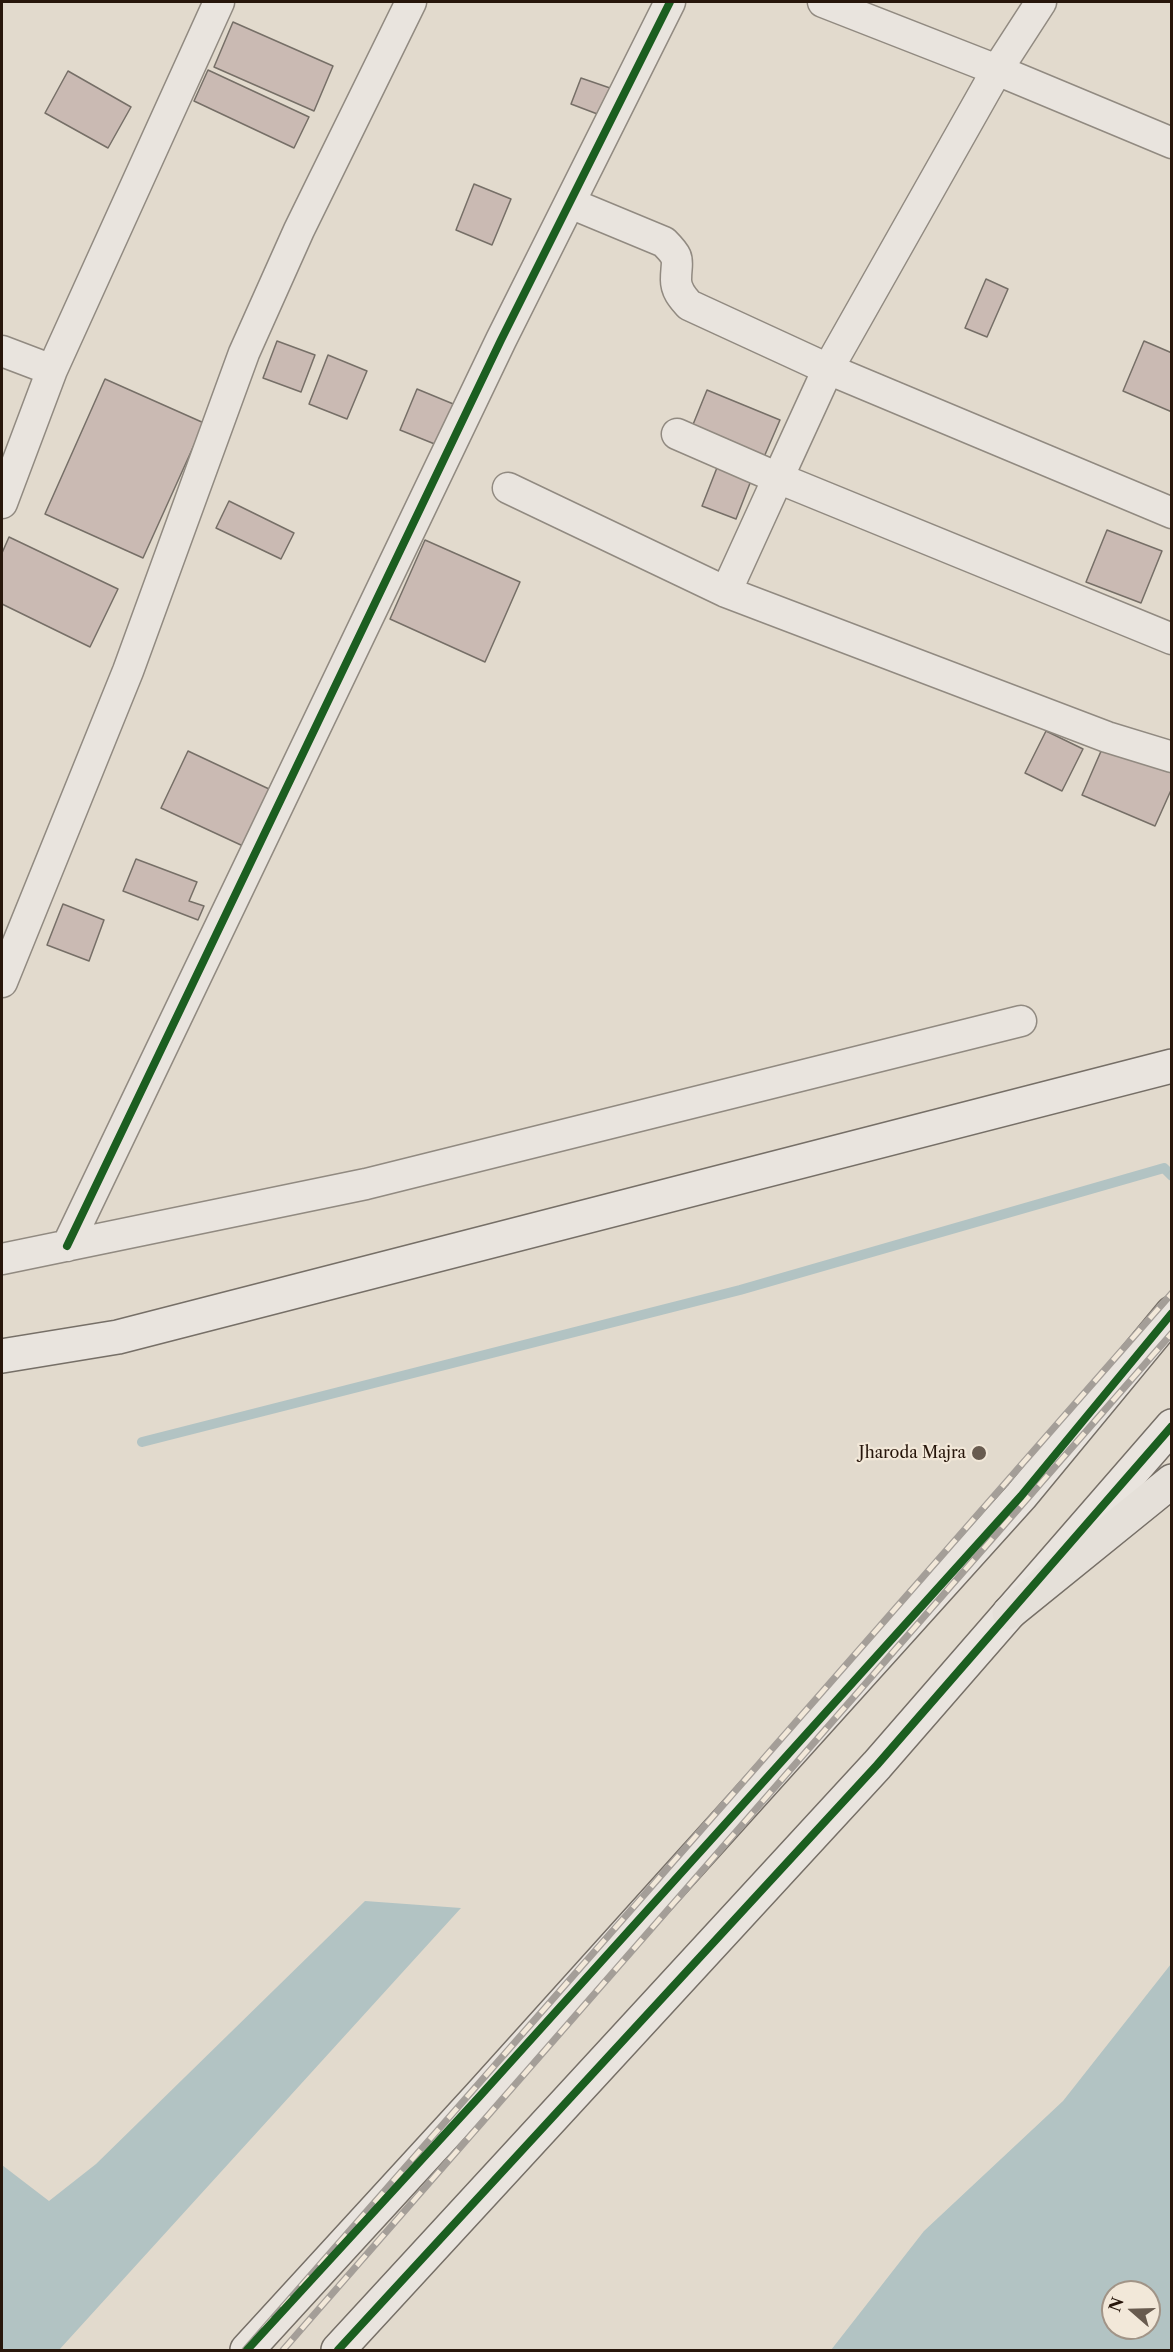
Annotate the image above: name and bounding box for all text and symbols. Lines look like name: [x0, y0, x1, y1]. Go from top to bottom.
place label: Jharoda Majra: [859, 1443, 966, 1463]
marker: Jharoda Majra: [970, 1444, 988, 1462]
north arrow: [1101, 2280, 1161, 2340]
text: N: [1104, 2295, 1128, 2314]

